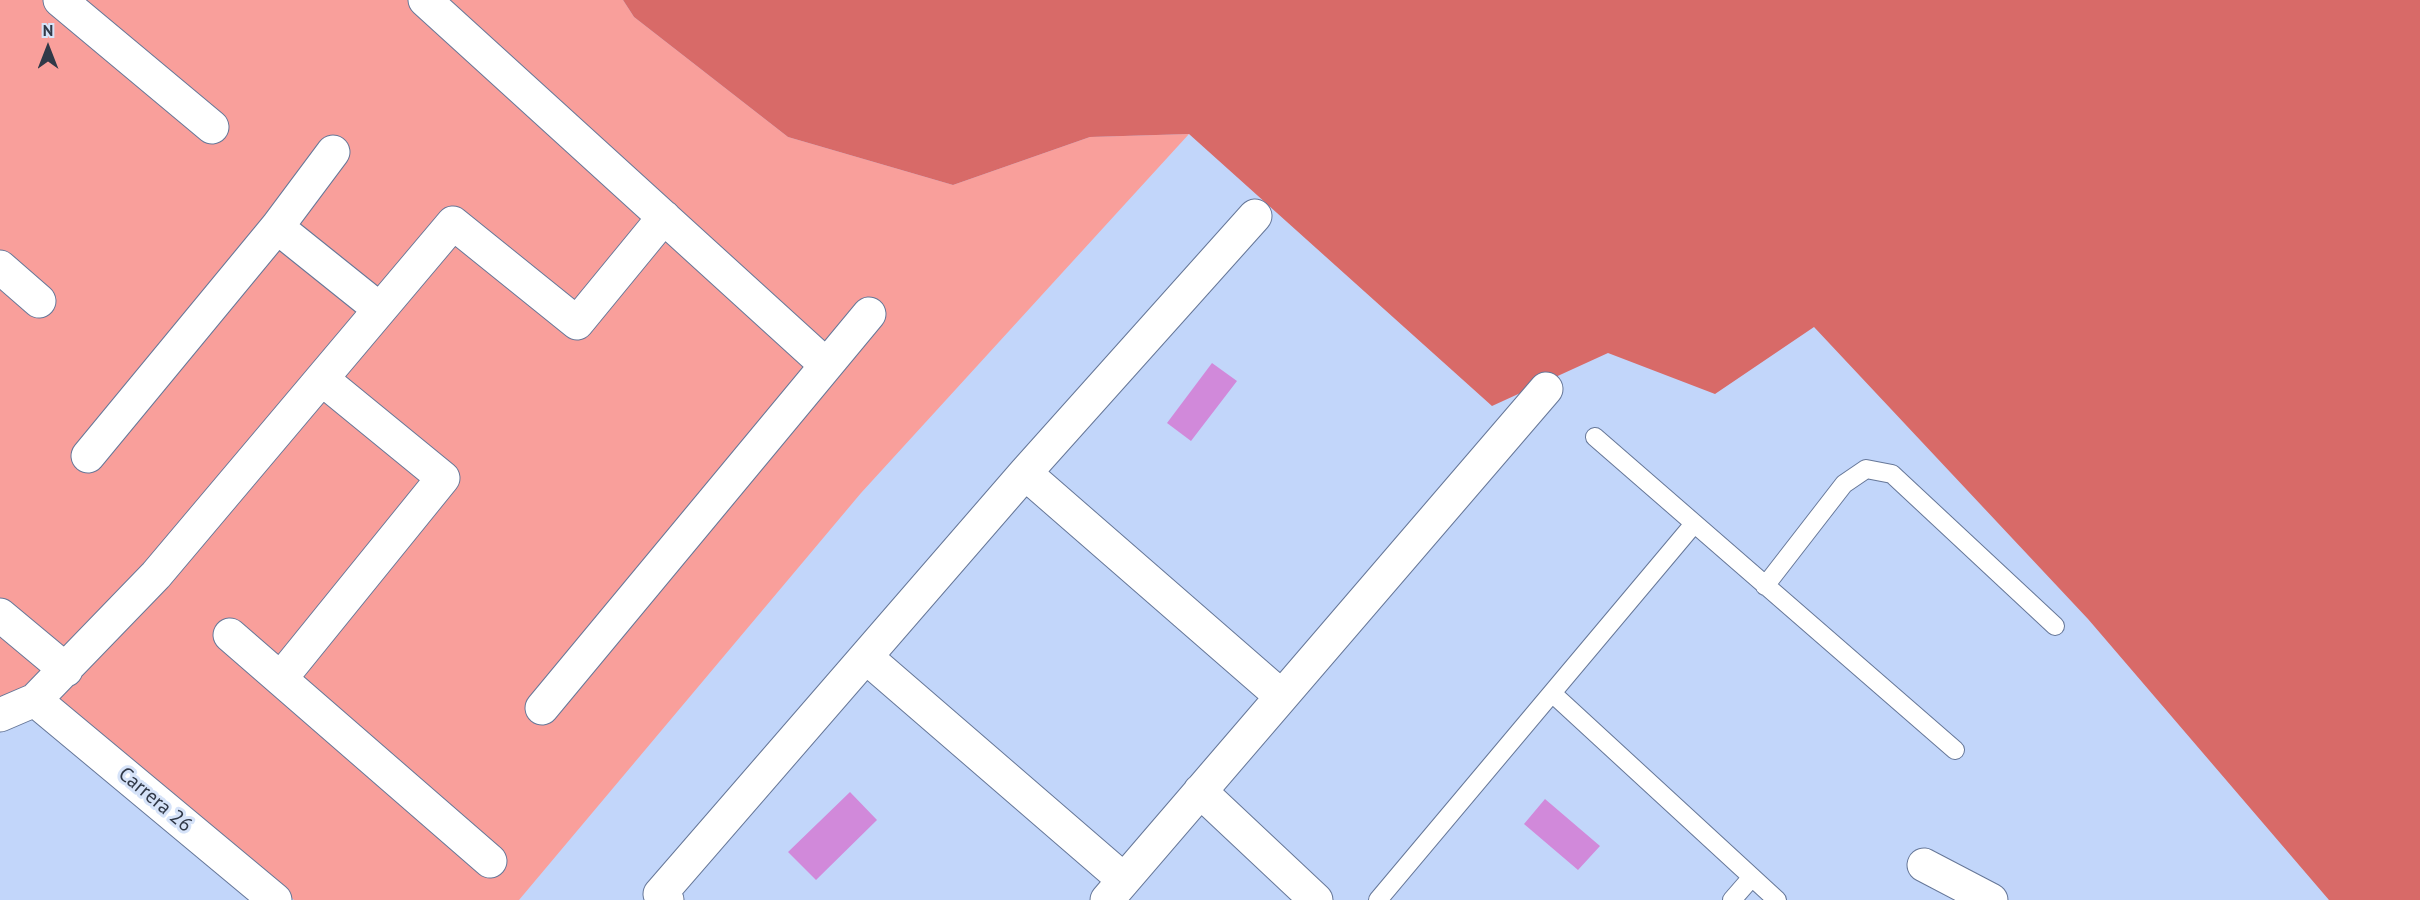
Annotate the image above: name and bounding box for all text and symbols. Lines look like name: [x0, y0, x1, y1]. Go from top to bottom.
north arrow: [18, 18, 78, 78]
text: N: [43, 20, 53, 40]
street label: Carrera 26: [113, 762, 197, 838]

